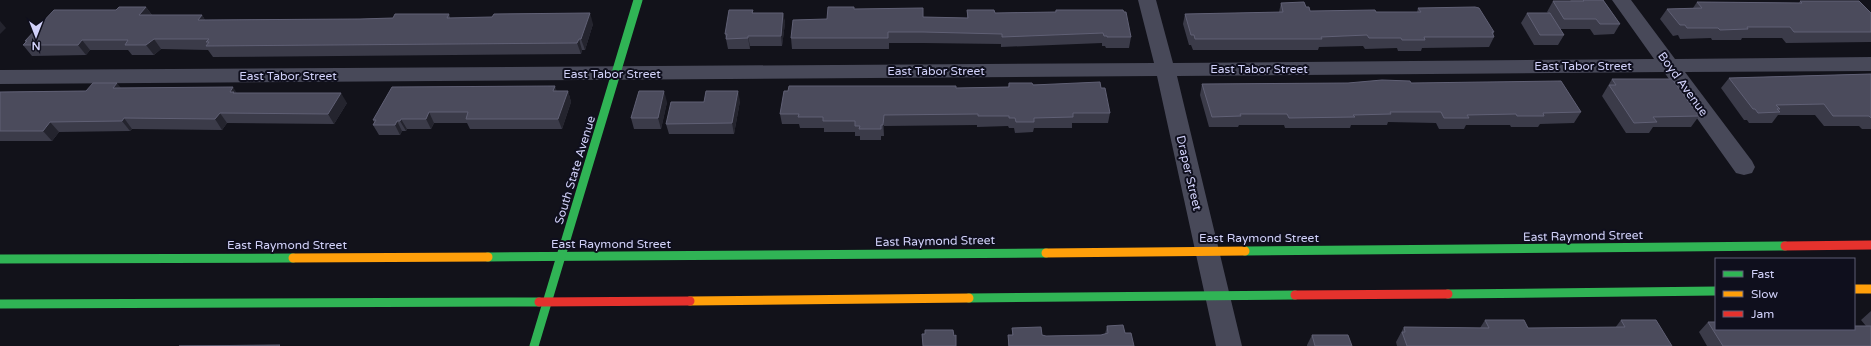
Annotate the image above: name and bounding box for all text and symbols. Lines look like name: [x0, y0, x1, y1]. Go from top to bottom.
north arrow: [16, 16, 56, 56]
text: N: [32, 39, 40, 52]
street label: Boyd Avenue: [1655, 49, 1711, 119]
street label: East Tabor Street: [1534, 59, 1632, 73]
street label: East Tabor Street: [1210, 62, 1308, 76]
street label: East Tabor Street: [887, 64, 985, 78]
street label: East Tabor Street: [563, 67, 661, 81]
street label: East Tabor Street: [239, 69, 337, 83]
street label: South State Avenue: [552, 114, 598, 226]
street label: Draper Street: [1174, 134, 1205, 212]
street label: East Raymond Street: [1523, 228, 1644, 244]
street label: East Raymond Street: [1199, 231, 1319, 245]
street label: East Raymond Street: [875, 233, 996, 249]
street label: East Raymond Street: [551, 237, 671, 251]
street label: East Raymond Street: [227, 238, 347, 252]
legend: [1715, 258, 1855, 330]
text: Fast: [1751, 267, 1775, 281]
text: Slow: [1751, 287, 1778, 301]
text: Jam: [1751, 307, 1774, 321]

